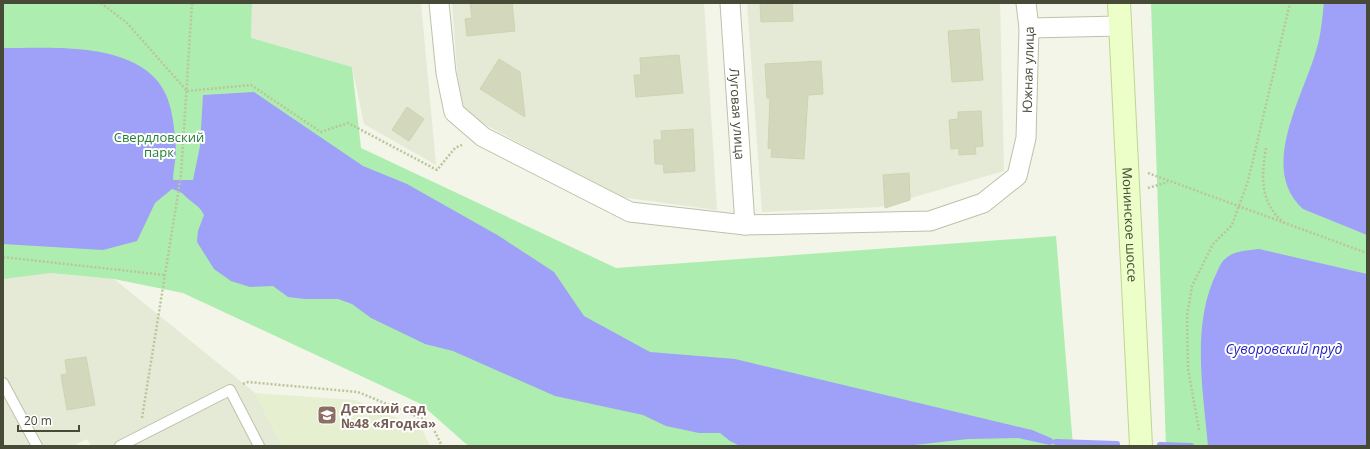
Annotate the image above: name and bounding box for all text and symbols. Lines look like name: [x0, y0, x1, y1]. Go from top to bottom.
street label: Южная улица: [1018, 26, 1038, 113]
street label: Луговая улица: [725, 67, 750, 160]
park label: Свердловский парк: [114, 128, 204, 161]
street label: Монинское шоссе: [1118, 167, 1142, 283]
water label: Суворовский пруд: [1226, 339, 1343, 358]
place label: Детский сад №48 «Ягодка»: [341, 399, 436, 432]
school or university icon: Детский сад №48 «Ягодка»: [316, 404, 338, 426]
scale bar: [18, 407, 79, 433]
text: 20 m: [24, 412, 52, 429]

